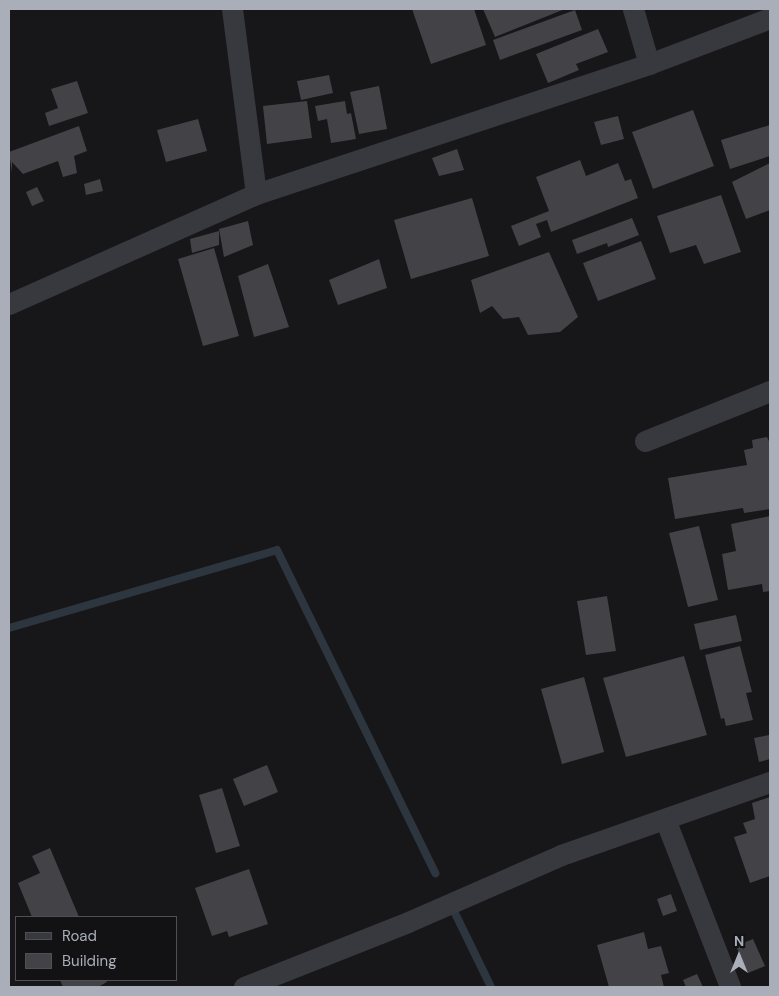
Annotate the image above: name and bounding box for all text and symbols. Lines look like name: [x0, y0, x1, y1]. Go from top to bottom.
legend: [15, 916, 178, 981]
text: Road: [62, 926, 97, 946]
north arrow: [714, 931, 764, 981]
text: N: [734, 932, 744, 950]
text: Building: [62, 951, 117, 971]

